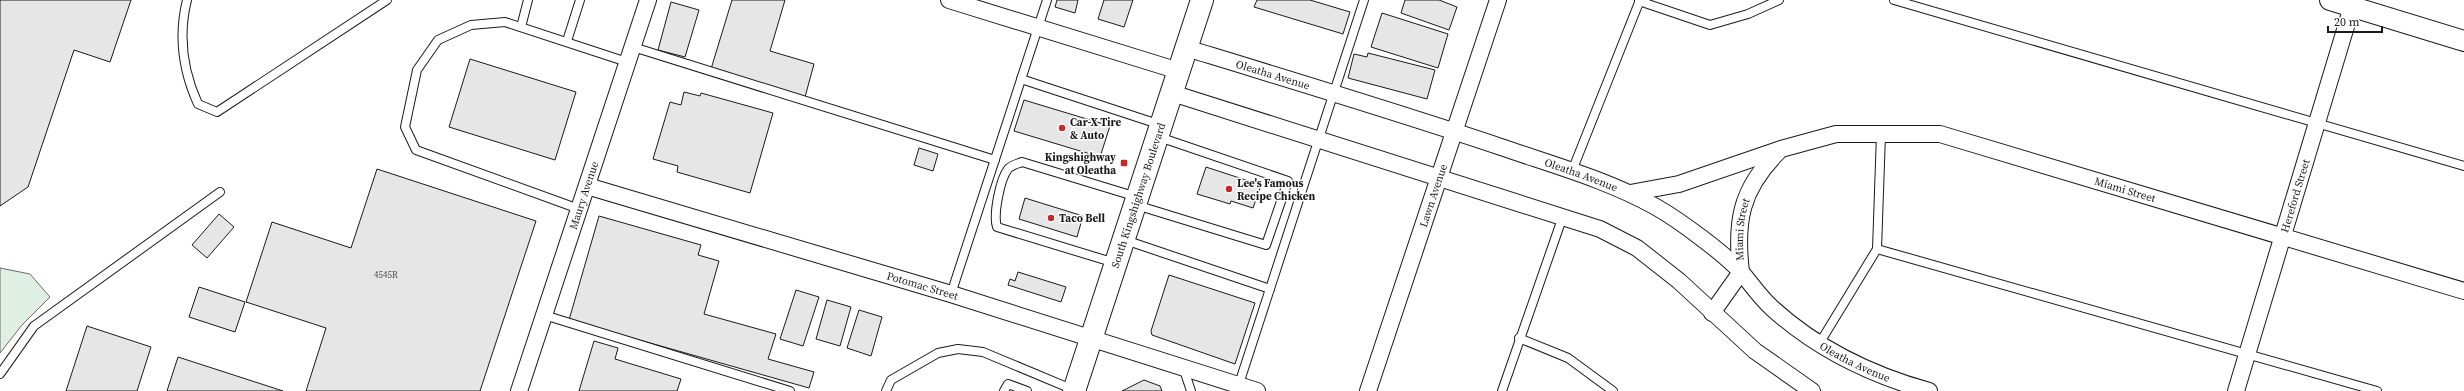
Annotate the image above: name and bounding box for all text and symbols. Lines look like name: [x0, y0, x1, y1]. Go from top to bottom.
scale bar: [2328, 8, 2382, 34]
text: 20 m: [2334, 14, 2360, 30]
street label: Oleatha Avenue: [1234, 57, 1312, 94]
place label: Car-X Tire & Auto: [1070, 115, 1121, 143]
street label: South Kingshighway Boulevard: [1108, 120, 1170, 270]
marker: Car-X Tire & Auto: [1057, 123, 1067, 133]
place label: Kingshighway at Oleatha: [1045, 150, 1116, 178]
street label: Oleatha Avenue: [1542, 155, 1620, 196]
street label: Hereford Street: [2277, 157, 2314, 234]
marker: Kingshighway at Oleatha: [1119, 158, 1129, 168]
street label: Maury Avenue: [566, 159, 602, 232]
street label: Lawn Avenue: [1416, 162, 1451, 229]
street label: Miami Street: [2093, 174, 2158, 206]
place label: Lee's Famous Recipe Chicken: [1237, 176, 1316, 204]
marker: Lee's Famous Recipe Chicken: [1224, 184, 1234, 194]
street label: Miami Street: [1732, 196, 1754, 261]
place label: Taco Bell: [1059, 211, 1106, 226]
marker: Taco Bell: [1046, 213, 1056, 223]
street label: Potomac Street: [885, 268, 960, 304]
house number: 4545R: [374, 269, 398, 281]
street label: Oleatha Avenue: [1817, 339, 1893, 386]

